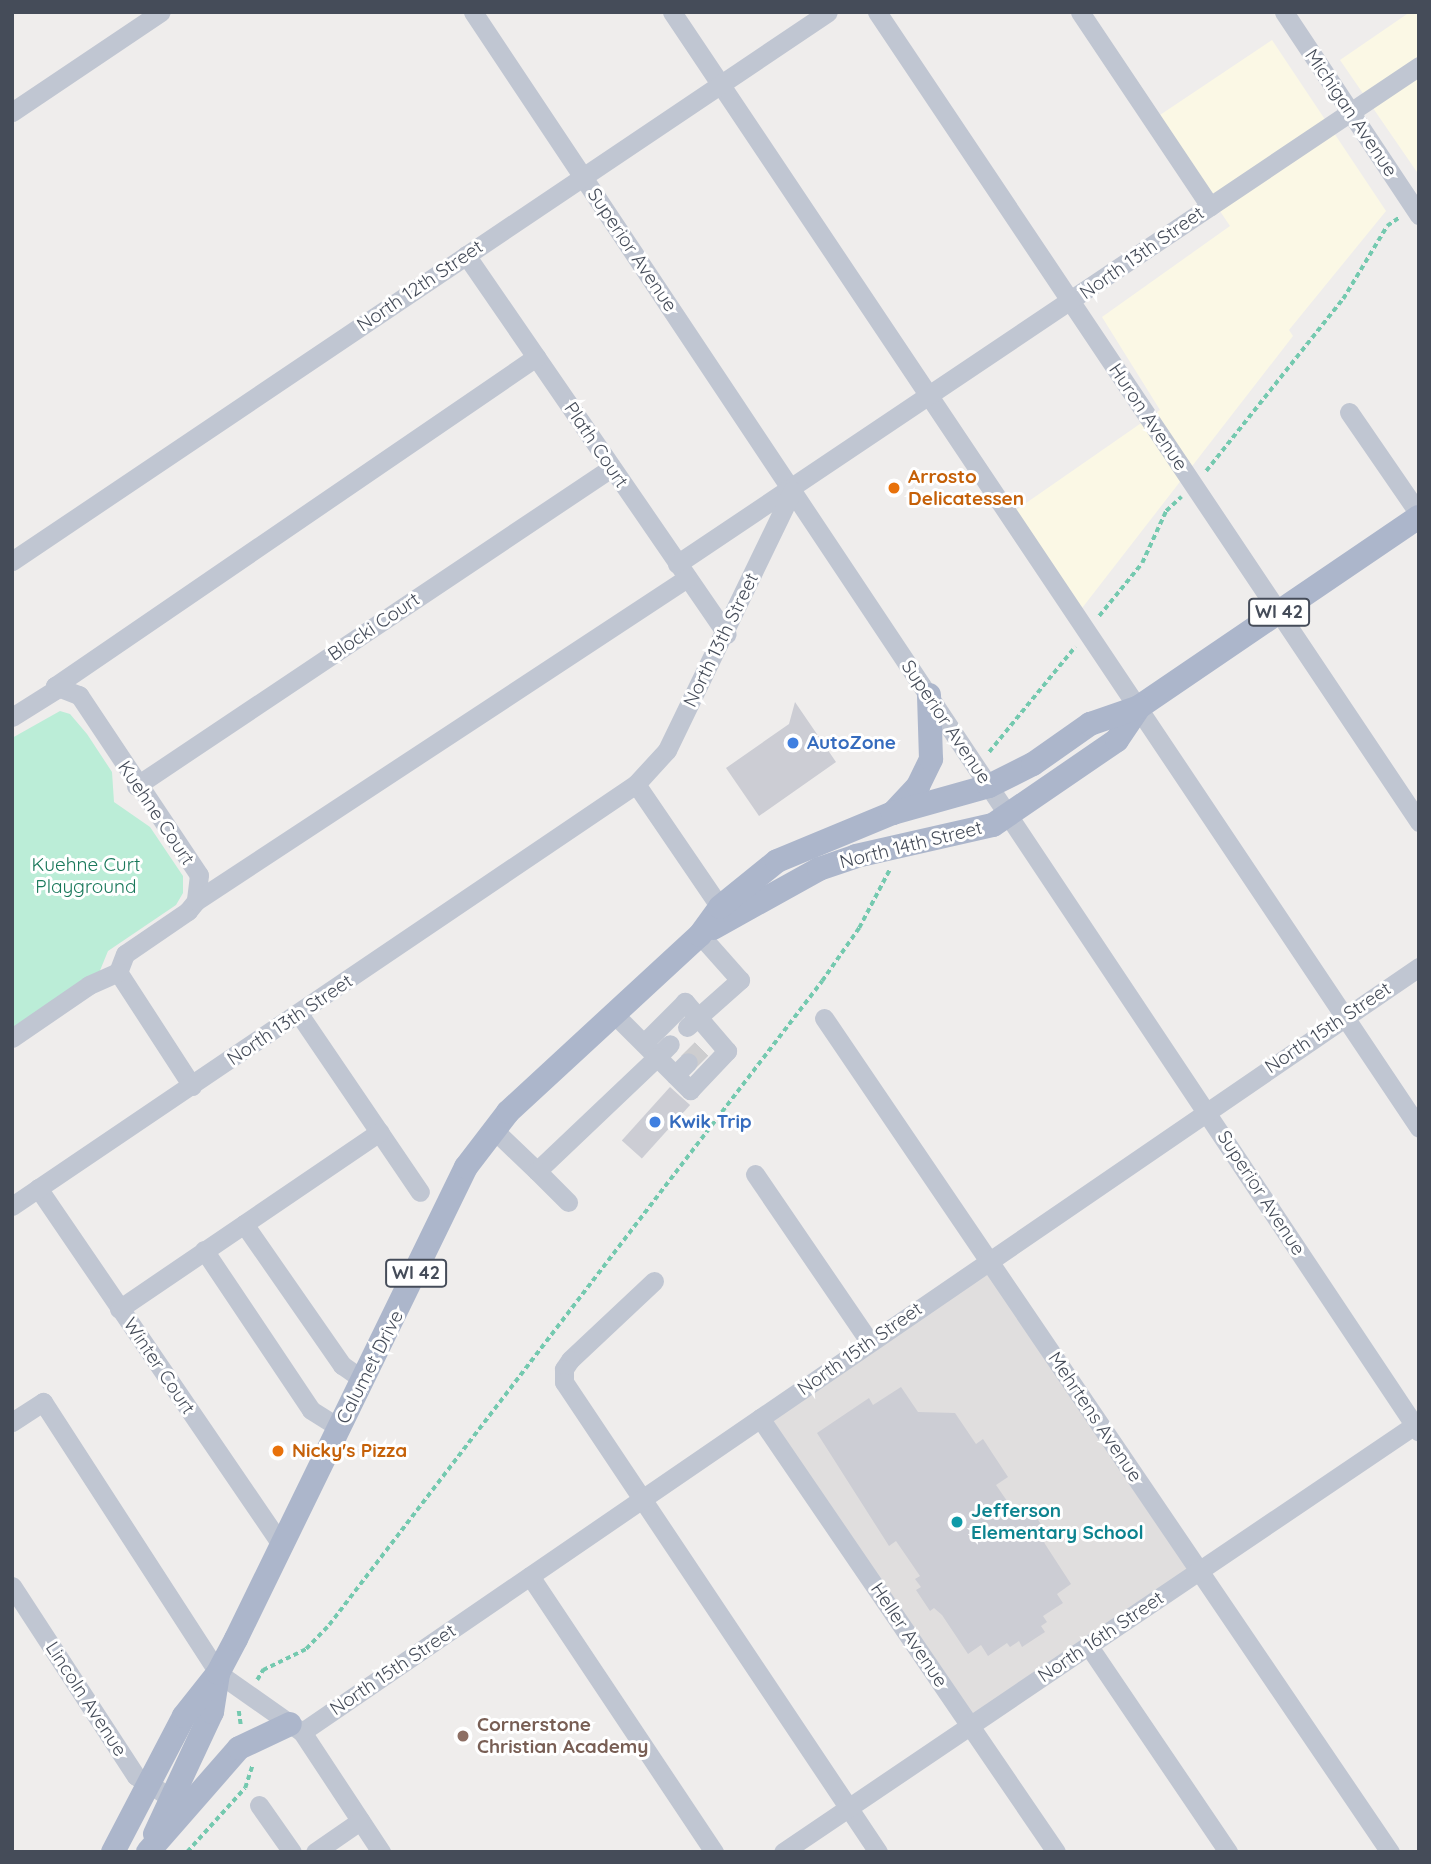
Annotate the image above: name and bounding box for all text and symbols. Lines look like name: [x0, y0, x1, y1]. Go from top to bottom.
street label: Michigan Avenue: [1300, 45, 1402, 181]
street label: Superior Avenue: [582, 184, 682, 316]
street label: North 13th Street: [1076, 202, 1208, 304]
street label: North 12th Street: [353, 235, 487, 337]
street label: Huron Avenue: [1104, 359, 1192, 475]
street label: Plath Court: [559, 398, 633, 492]
place label: Arrosto Delicatessen: [908, 466, 1024, 510]
marker: Arrosto Delicatessen: [886, 480, 902, 496]
street label: North 13th Street: [679, 569, 763, 711]
street label: Blocki Court: [324, 588, 424, 666]
road number: WI 42: [1248, 598, 1310, 626]
street label: Superior Avenue: [896, 656, 996, 788]
place label: AutoZone: [807, 732, 896, 754]
marker: AutoZone: [785, 735, 801, 751]
street label: Kuehne Court: [113, 757, 199, 869]
street label: North 14th Street: [837, 816, 985, 874]
park label: Kuehne Curt Playground: [32, 854, 140, 898]
street label: North 13th Street: [223, 970, 357, 1070]
street label: North 15th Street: [1261, 978, 1395, 1078]
place label: Kwik Trip: [669, 1111, 752, 1133]
marker: Kwik Trip: [647, 1114, 663, 1130]
street label: Superior Avenue: [1212, 1126, 1310, 1260]
road number: WI 42: [384, 1258, 448, 1288]
street label: North 15th Street: [793, 1298, 927, 1400]
street label: Calumet Drive: [332, 1306, 408, 1428]
street label: Winter Court: [118, 1313, 200, 1419]
street label: Mehrtens Avenue: [1043, 1348, 1147, 1486]
place label: Nicky's Pizza: [292, 1440, 407, 1462]
marker: Nicky's Pizza: [270, 1443, 286, 1459]
place label: Jefferson Elementary School: [971, 1500, 1144, 1544]
marker: Jefferson Elementary School: [949, 1514, 965, 1530]
street label: Heller Avenue: [866, 1578, 952, 1692]
street label: North 16th Street: [1034, 1587, 1168, 1687]
street label: North 15th Street: [326, 1620, 460, 1720]
street label: Lincoln Avenue: [40, 1637, 132, 1761]
place label: Cornerstone Christian Academy: [477, 1714, 648, 1758]
marker: Cornerstone Christian Academy: [455, 1728, 471, 1744]

